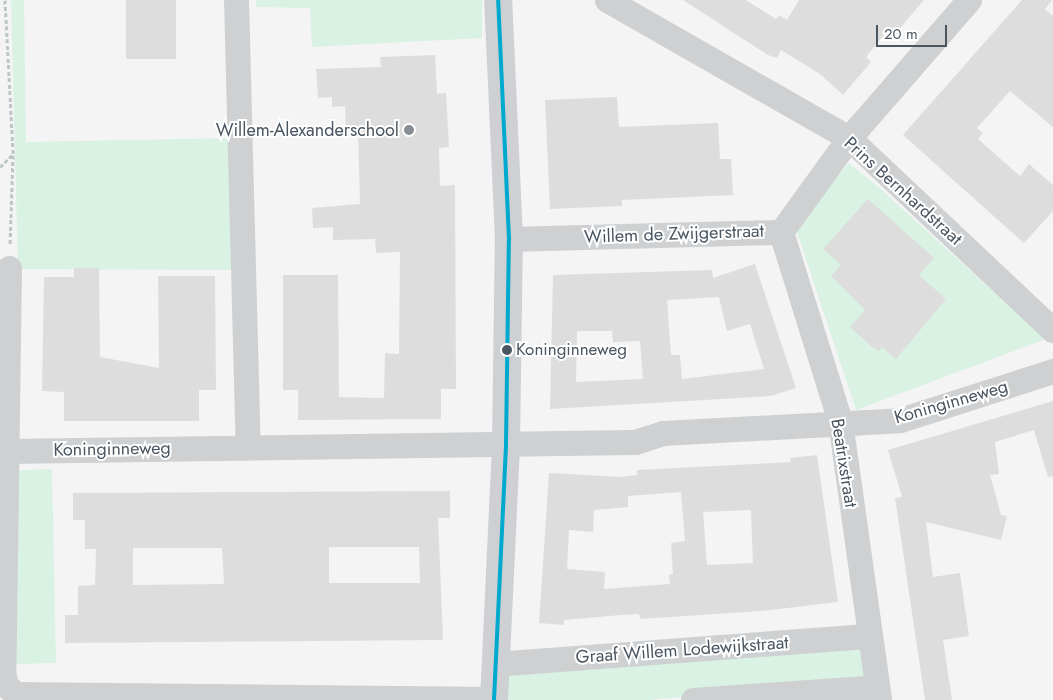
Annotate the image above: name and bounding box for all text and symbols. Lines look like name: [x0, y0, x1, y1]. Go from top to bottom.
scale bar: [878, 15, 949, 47]
text: 20 m: [884, 23, 918, 45]
place label: Willem-Alexanderschool: [216, 119, 399, 141]
marker: Willem-Alexanderschool: [403, 124, 415, 136]
street label: Prins Bernhardstraat: [840, 132, 966, 250]
street label: Willem de Zwijgerstraat: [584, 220, 764, 248]
place label: Koninginneweg: [516, 340, 627, 360]
marker: Koninginneweg: [502, 345, 512, 355]
street label: Koninginneweg: [892, 375, 1010, 429]
street label: Beatrixstraat: [826, 417, 862, 509]
street label: Koninginneweg: [53, 437, 171, 461]
street label: Graaf Willem Lodewijkstraat: [575, 632, 789, 668]

